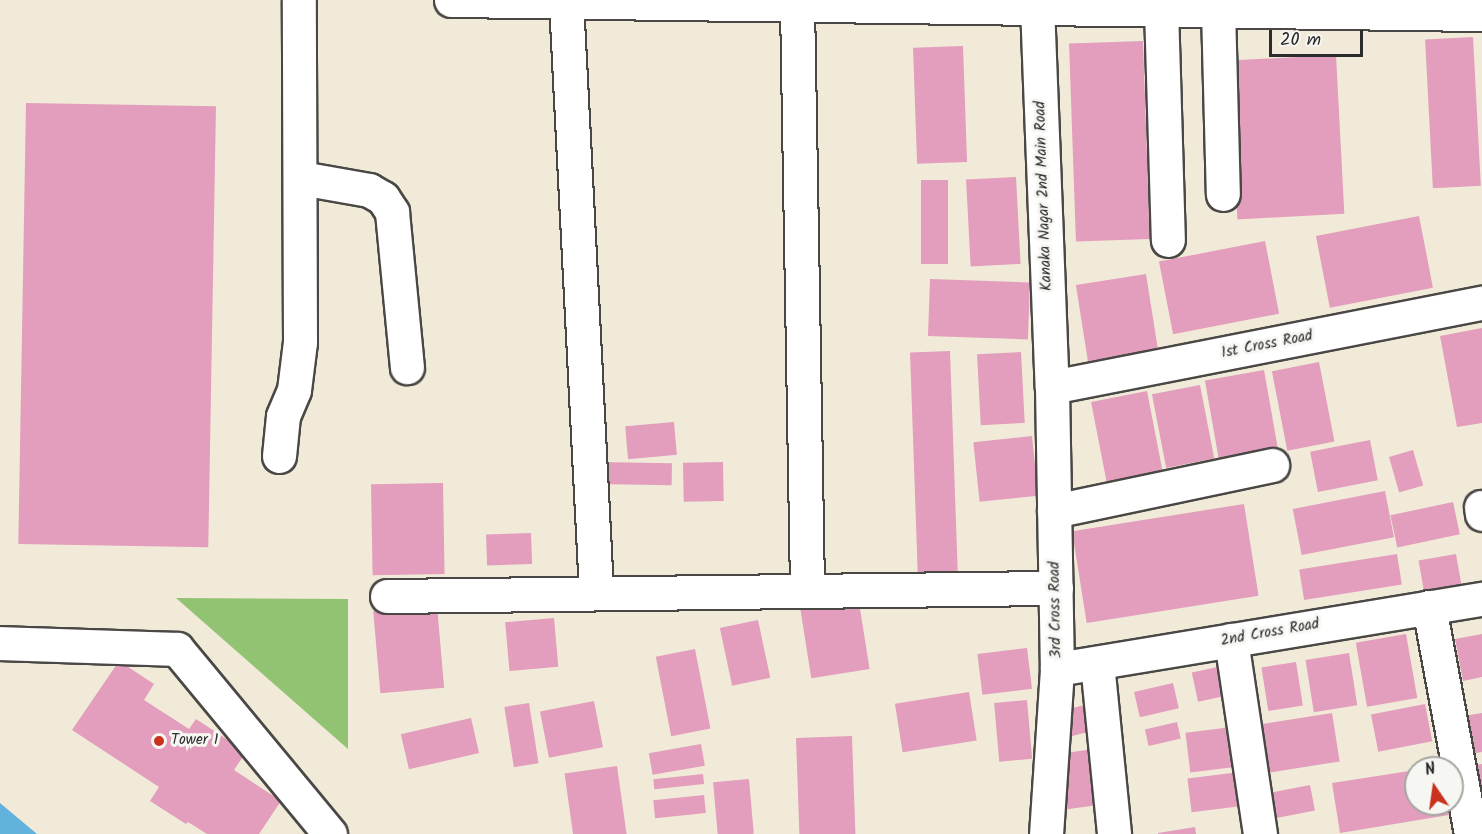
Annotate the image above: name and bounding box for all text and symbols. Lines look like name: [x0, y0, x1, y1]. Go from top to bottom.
scale bar: [1272, 18, 1366, 56]
text: 20 m: [1280, 26, 1321, 55]
street label: Kanaka Nagar 2nd Main Road: [1032, 101, 1056, 291]
street label: 1st Cross Road: [1220, 327, 1314, 363]
street label: 3rd Cross Road: [1046, 562, 1066, 658]
street label: 2nd Cross Road: [1219, 615, 1321, 651]
place label: Tower 1: [171, 732, 218, 750]
marker: Tower 1: [152, 734, 166, 748]
north arrow: [1404, 756, 1464, 816]
text: N: [1423, 757, 1438, 783]

